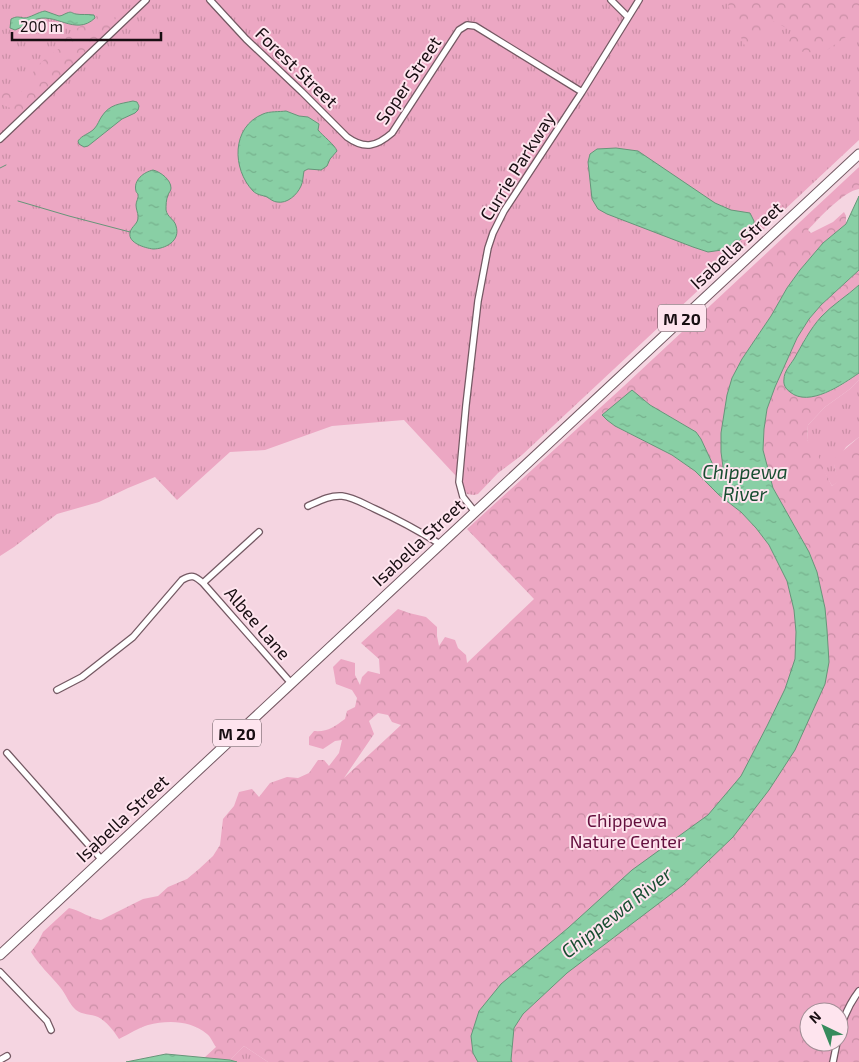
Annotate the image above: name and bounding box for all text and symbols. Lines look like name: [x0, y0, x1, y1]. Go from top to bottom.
scale bar: [12, 10, 161, 42]
text: 200 m: [20, 17, 63, 35]
street label: Forest Street: [251, 22, 343, 112]
street label: Soper Street: [371, 32, 446, 128]
street label: Currie Parkway: [475, 107, 559, 224]
street label: Isabella Street: [685, 197, 787, 293]
road number: M 20: [658, 304, 706, 332]
water label: Chippewa River: [702, 460, 788, 505]
street label: Isabella Street: [367, 494, 469, 590]
street label: Albee Lane: [220, 582, 296, 664]
road number: M 20: [213, 720, 261, 746]
street label: Isabella Street: [71, 770, 173, 866]
park label: Chippewa Nature Center: [570, 809, 684, 852]
water label: Chippewa River: [556, 861, 676, 962]
north arrow: [799, 1002, 849, 1052]
text: N: [805, 1007, 824, 1027]

